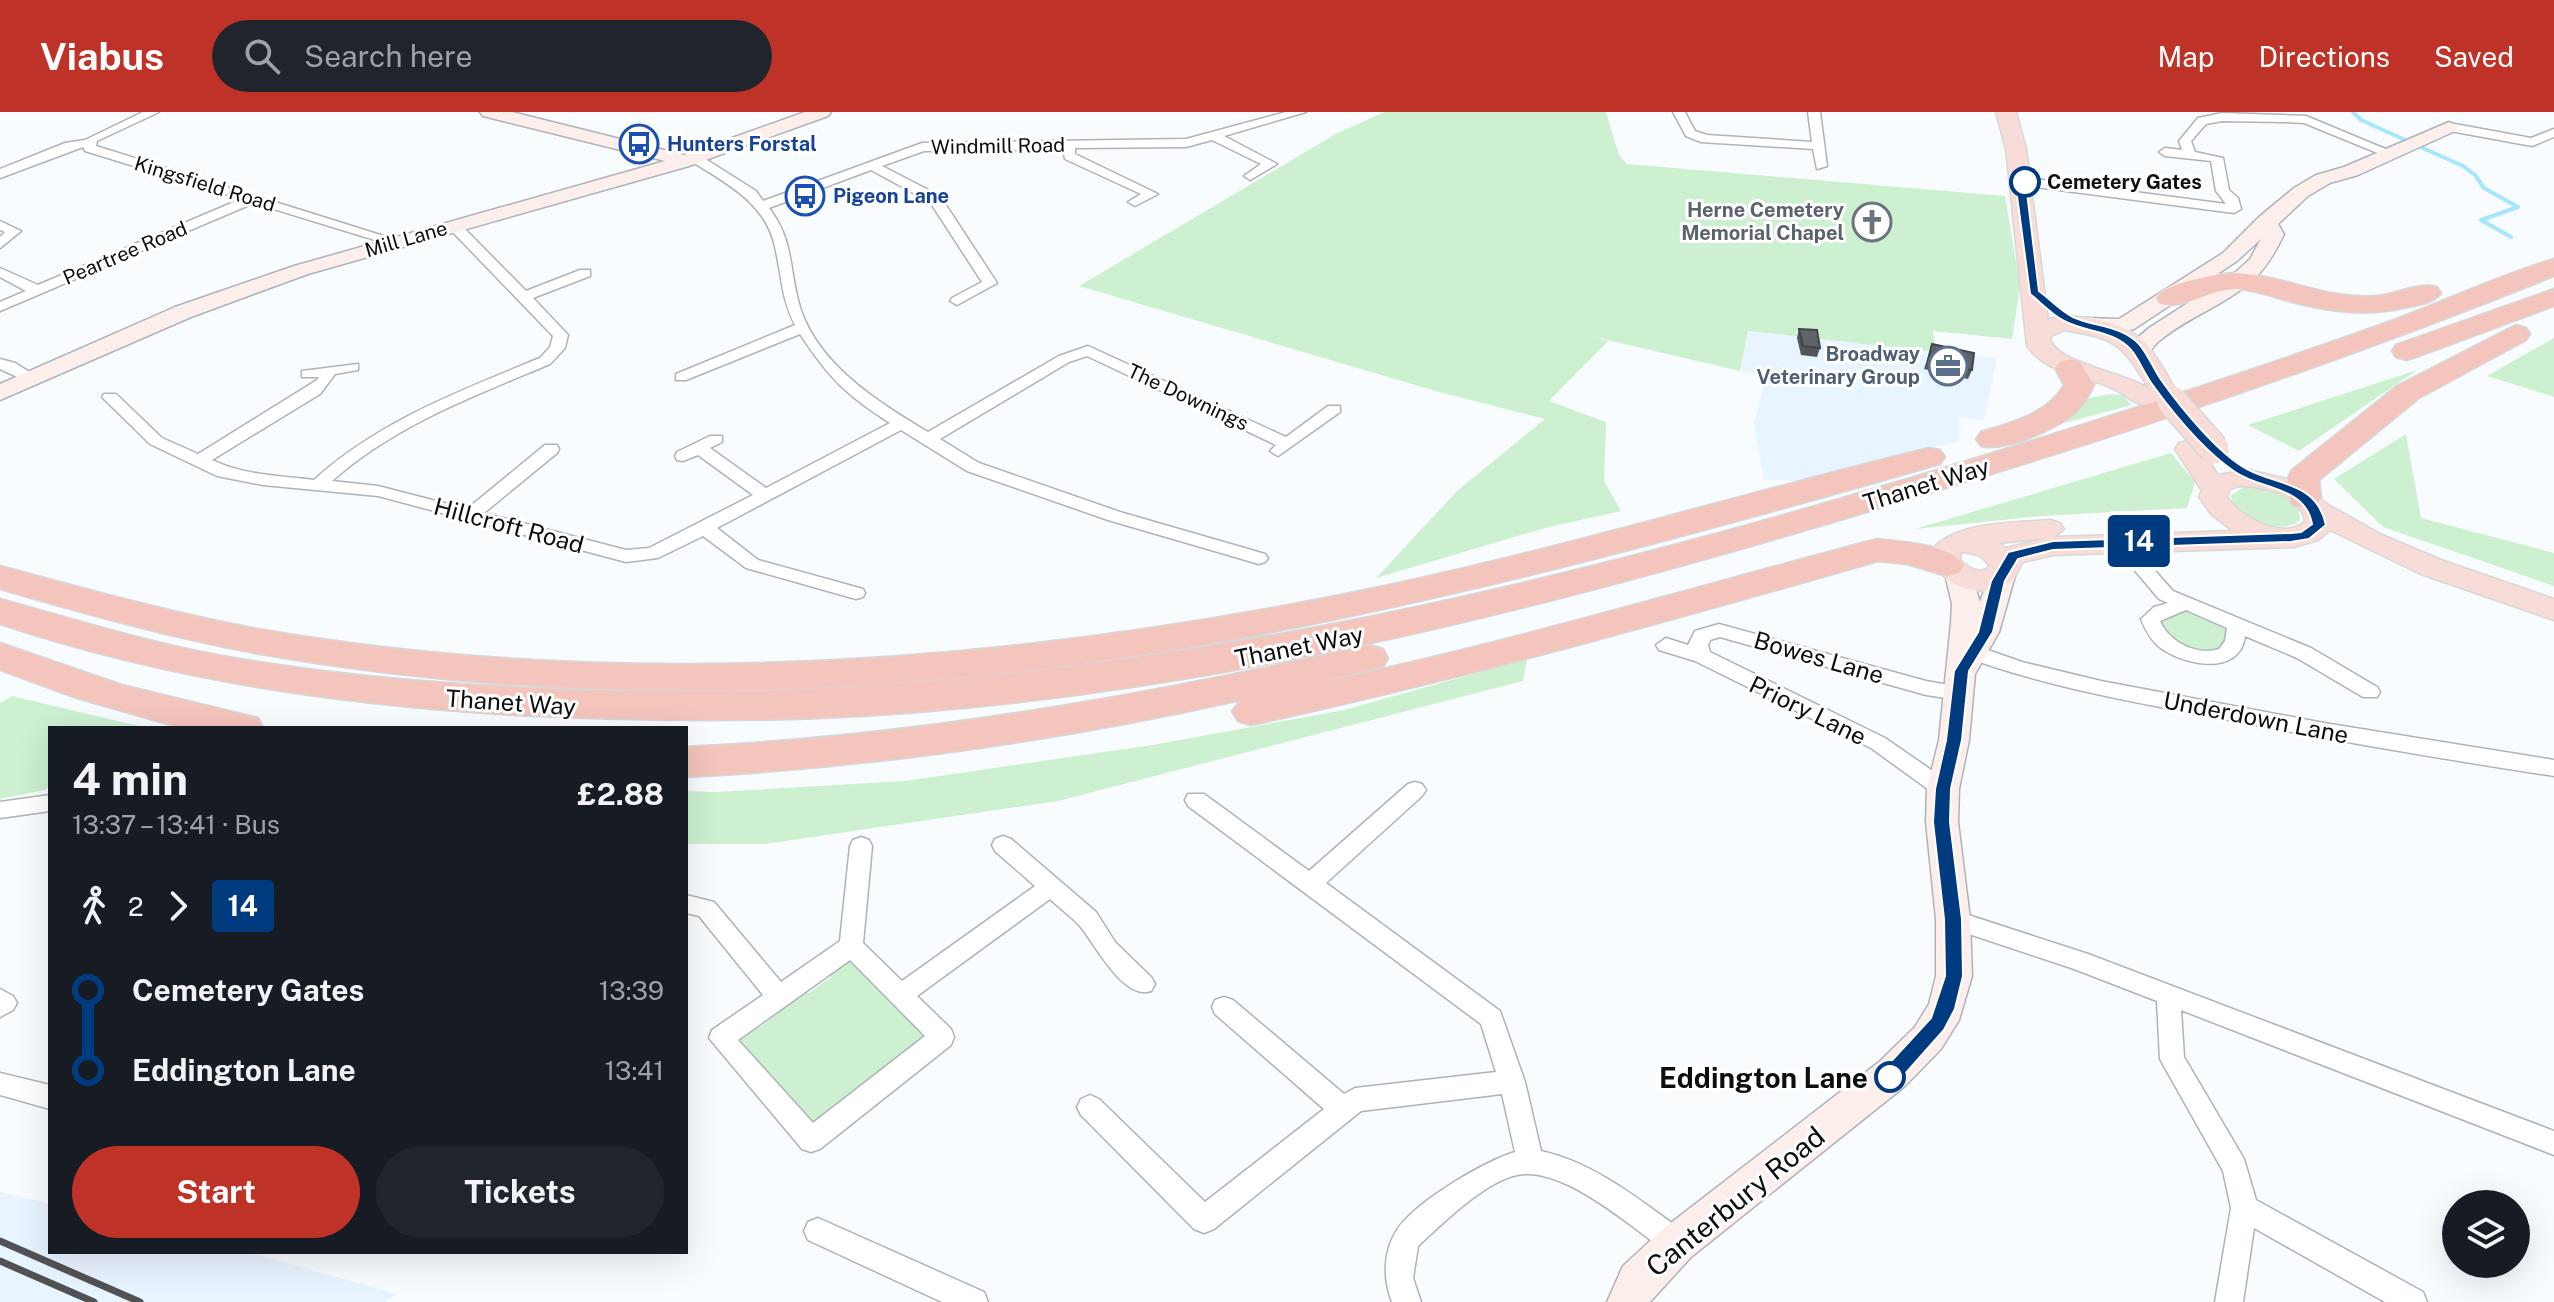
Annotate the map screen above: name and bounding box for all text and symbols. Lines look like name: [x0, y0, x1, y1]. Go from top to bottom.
search box: [212, 20, 772, 92]
text: Viabus: [40, 34, 164, 79]
icon: search: [240, 34, 284, 78]
text: Search here: [304, 38, 472, 74]
text: Map: [2158, 40, 2214, 73]
text: Directions: [2258, 40, 2390, 73]
text: Saved: [2434, 40, 2514, 73]
bus stop icon: Hunters Forstal: [618, 123, 660, 165]
place label: Hunters Forstal: [667, 132, 817, 156]
street label: Windmill Road: [931, 133, 1065, 159]
street label: Kingsfield Road: [132, 151, 278, 217]
marker: Cemetery Gates: [2010, 167, 2040, 197]
place label: Cemetery Gates: [2047, 170, 2202, 194]
bus stop icon: Pigeon Lane: [784, 175, 826, 217]
place label: Pigeon Lane: [833, 184, 949, 208]
place label: Herne Cemetery Memorial Chapel: [1681, 198, 1844, 245]
church icon: Herne Cemetery Memorial Chapel: [1851, 201, 1893, 243]
street label: Peartree Road: [59, 216, 191, 290]
street label: Mill Lane: [362, 216, 450, 262]
place label: Broadway Veterinary Group: [1757, 342, 1920, 389]
office icon: Broadway Veterinary Group: [1927, 345, 1969, 387]
street label: The Downings: [1124, 359, 1252, 435]
street label: Thanet Way: [1860, 452, 1993, 516]
street label: Hillcroft Road: [431, 492, 587, 558]
line badge: 14: [2103, 515, 2175, 567]
text: 14: [2124, 524, 2154, 557]
street label: Thanet Way: [1232, 620, 1366, 672]
street label: Bowes Lane: [1751, 625, 1887, 689]
street label: Priory Lane: [1745, 670, 1871, 750]
street label: Thanet Way: [445, 683, 577, 721]
street label: Underdown Lane: [2161, 685, 2351, 749]
text: 4 min: [72, 753, 188, 805]
text: £2.88: [577, 776, 664, 812]
text: 13:37 – 13:41 · Bus: [72, 809, 280, 840]
icon: walk: [72, 884, 116, 928]
icon: forward: [156, 884, 200, 928]
text: 14: [228, 889, 258, 922]
text: 2: [128, 891, 144, 922]
text: Cemetery Gates: [132, 972, 364, 1008]
text: 13:39: [599, 975, 664, 1006]
text: Eddington Lane: [132, 1052, 356, 1088]
text: 13:41: [604, 1055, 664, 1086]
place label: Eddington Lane: [1659, 1061, 1868, 1094]
marker: Eddington Lane: [1875, 1062, 1905, 1092]
street label: Canterbury Road: [1639, 1119, 1831, 1283]
button: Start: [72, 1146, 360, 1238]
button: Tickets: [376, 1146, 664, 1238]
map controls: [2442, 1190, 2530, 1278]
button: layers: [2442, 1190, 2530, 1278]

